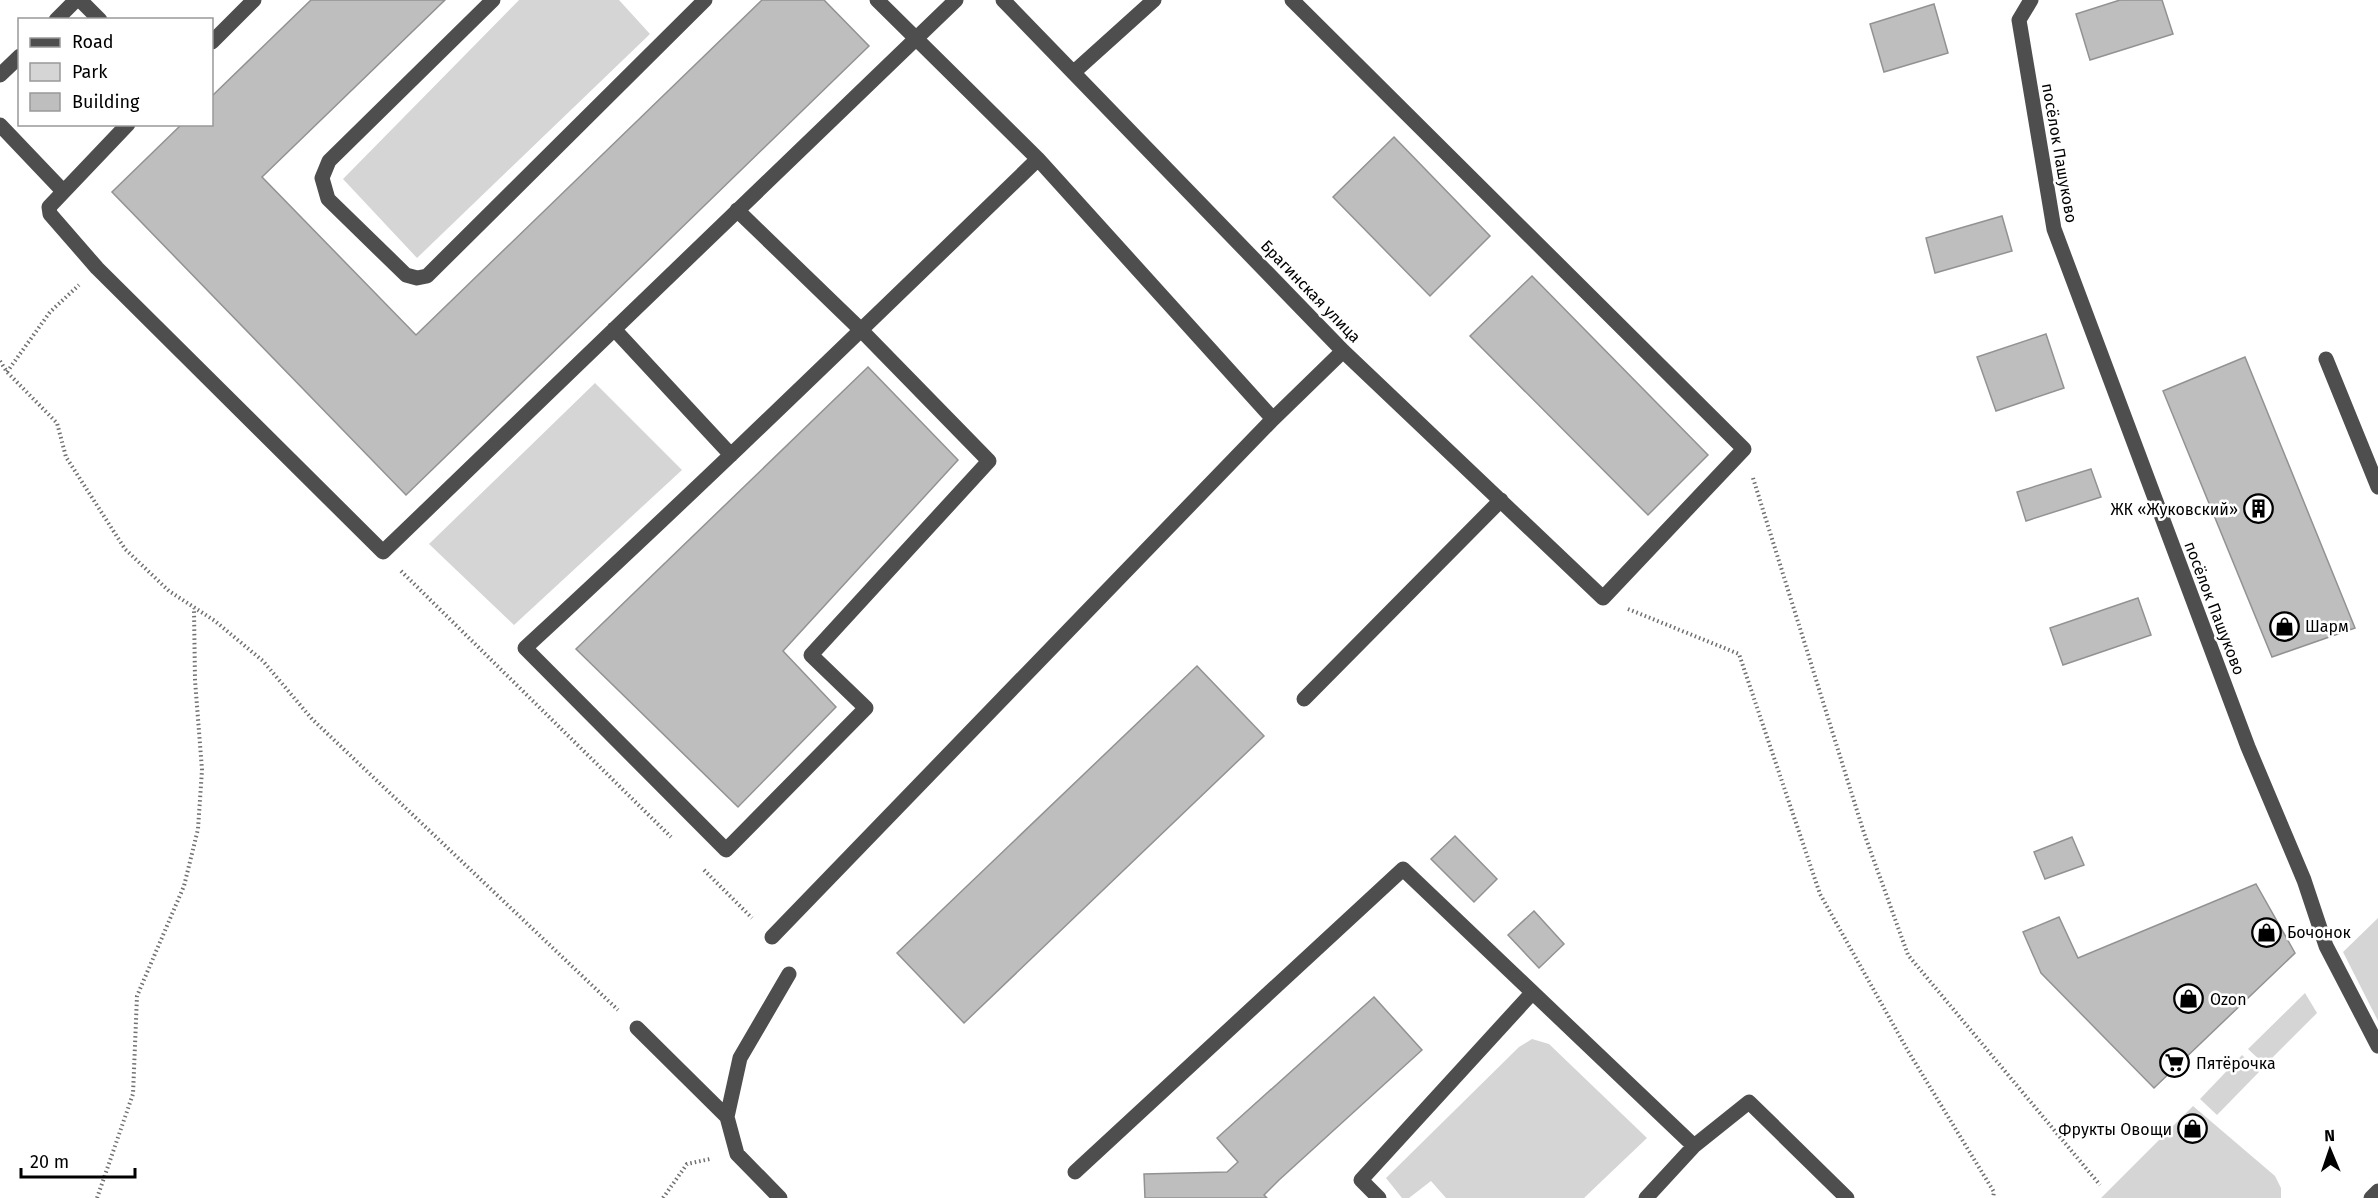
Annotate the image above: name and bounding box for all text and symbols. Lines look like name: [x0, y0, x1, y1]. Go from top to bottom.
legend: [18, 18, 213, 126]
text: Road: [72, 31, 114, 53]
text: Park: [72, 61, 108, 83]
street label: посёлок Пашуково: [2038, 82, 2081, 225]
text: Building: [72, 91, 140, 113]
street label: Брагинская улица: [1257, 236, 1364, 347]
building icon: ЖК «Жуковский»: [2243, 493, 2275, 525]
place label: ЖК «Жуковский»: [2110, 500, 2238, 519]
street label: посёлок Пашуково: [2180, 539, 2249, 678]
shop icon: Шарм: [2268, 610, 2300, 642]
place label: Шарм: [2305, 617, 2349, 636]
shop icon: Бочонок: [2250, 916, 2282, 948]
place label: Бочонок: [2287, 923, 2352, 942]
shop icon: Ozon: [2173, 983, 2205, 1015]
place label: Ozon: [2210, 990, 2247, 1009]
supermarket icon: Пятёрочка: [2159, 1047, 2191, 1079]
place label: Пятёрочка: [2196, 1054, 2276, 1073]
shop icon: Фрукты Овощи: [2177, 1113, 2209, 1145]
place label: Фрукты Овощи: [2058, 1120, 2172, 1139]
north arrow: [2300, 1120, 2360, 1180]
text: N: [2324, 1126, 2335, 1145]
scale bar: [21, 1141, 135, 1179]
text: 20 m: [30, 1151, 69, 1173]

